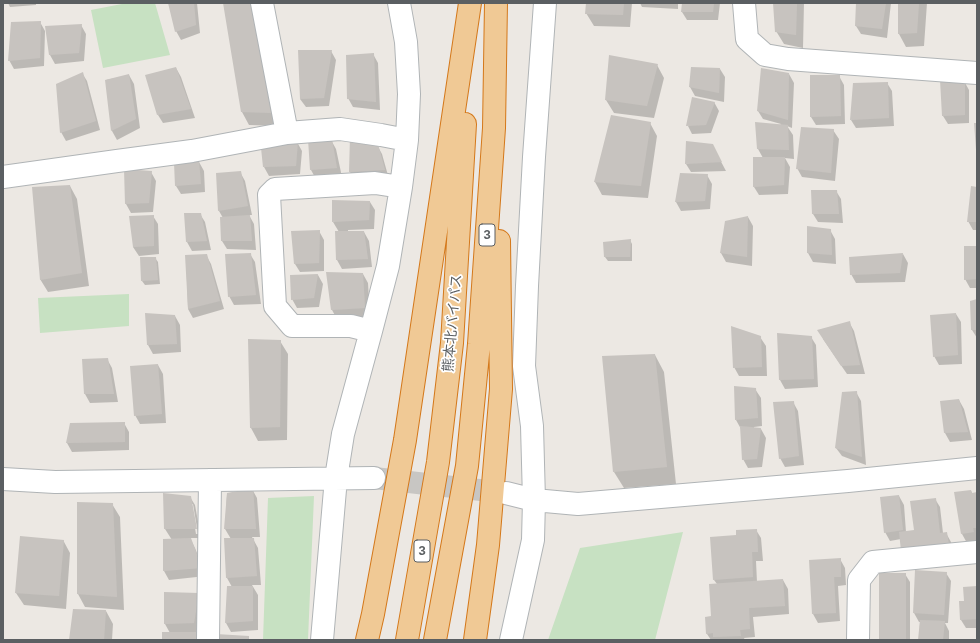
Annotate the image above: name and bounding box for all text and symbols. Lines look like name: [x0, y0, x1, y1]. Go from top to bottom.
road number: 3: [479, 224, 495, 246]
street label: 熊本北バイパス: [440, 273, 466, 373]
road number: 3: [414, 540, 430, 562]

